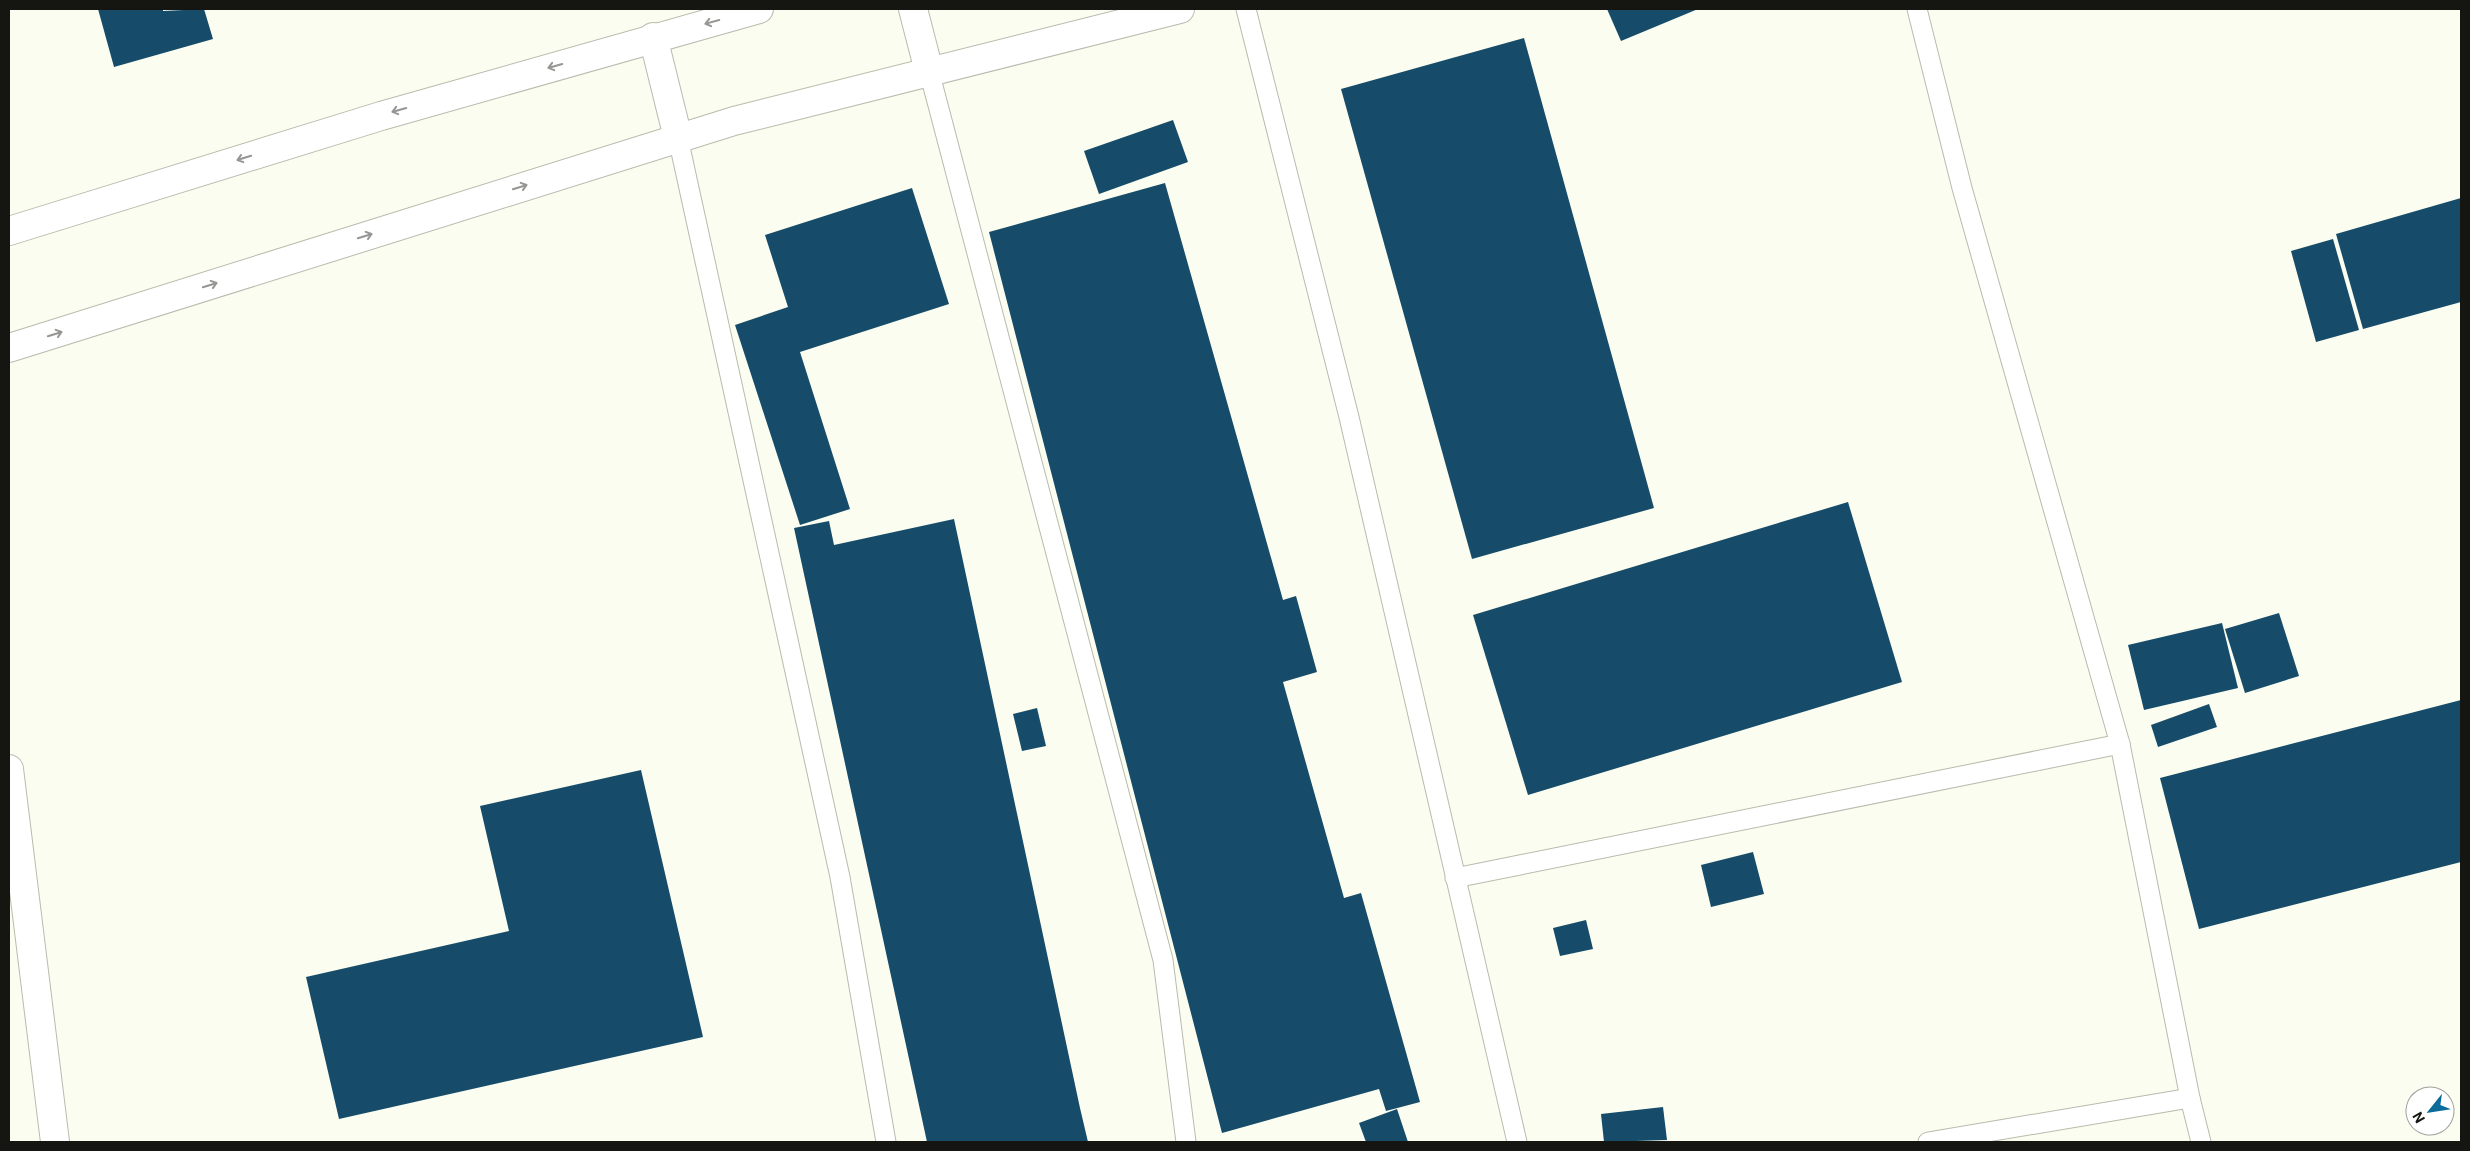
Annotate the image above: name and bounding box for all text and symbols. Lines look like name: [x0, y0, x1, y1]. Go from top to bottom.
one-way arrow: [704, 17, 720, 27]
one-way arrow: [548, 61, 564, 71]
one-way arrow: [392, 106, 408, 116]
one-way arrow: [236, 154, 252, 164]
one-way arrow: [512, 182, 528, 192]
one-way arrow: [357, 231, 373, 241]
one-way arrow: [202, 280, 218, 289]
one-way arrow: [47, 328, 63, 338]
north arrow: [2405, 1086, 2455, 1136]
text: N: [2409, 1109, 2428, 1126]

